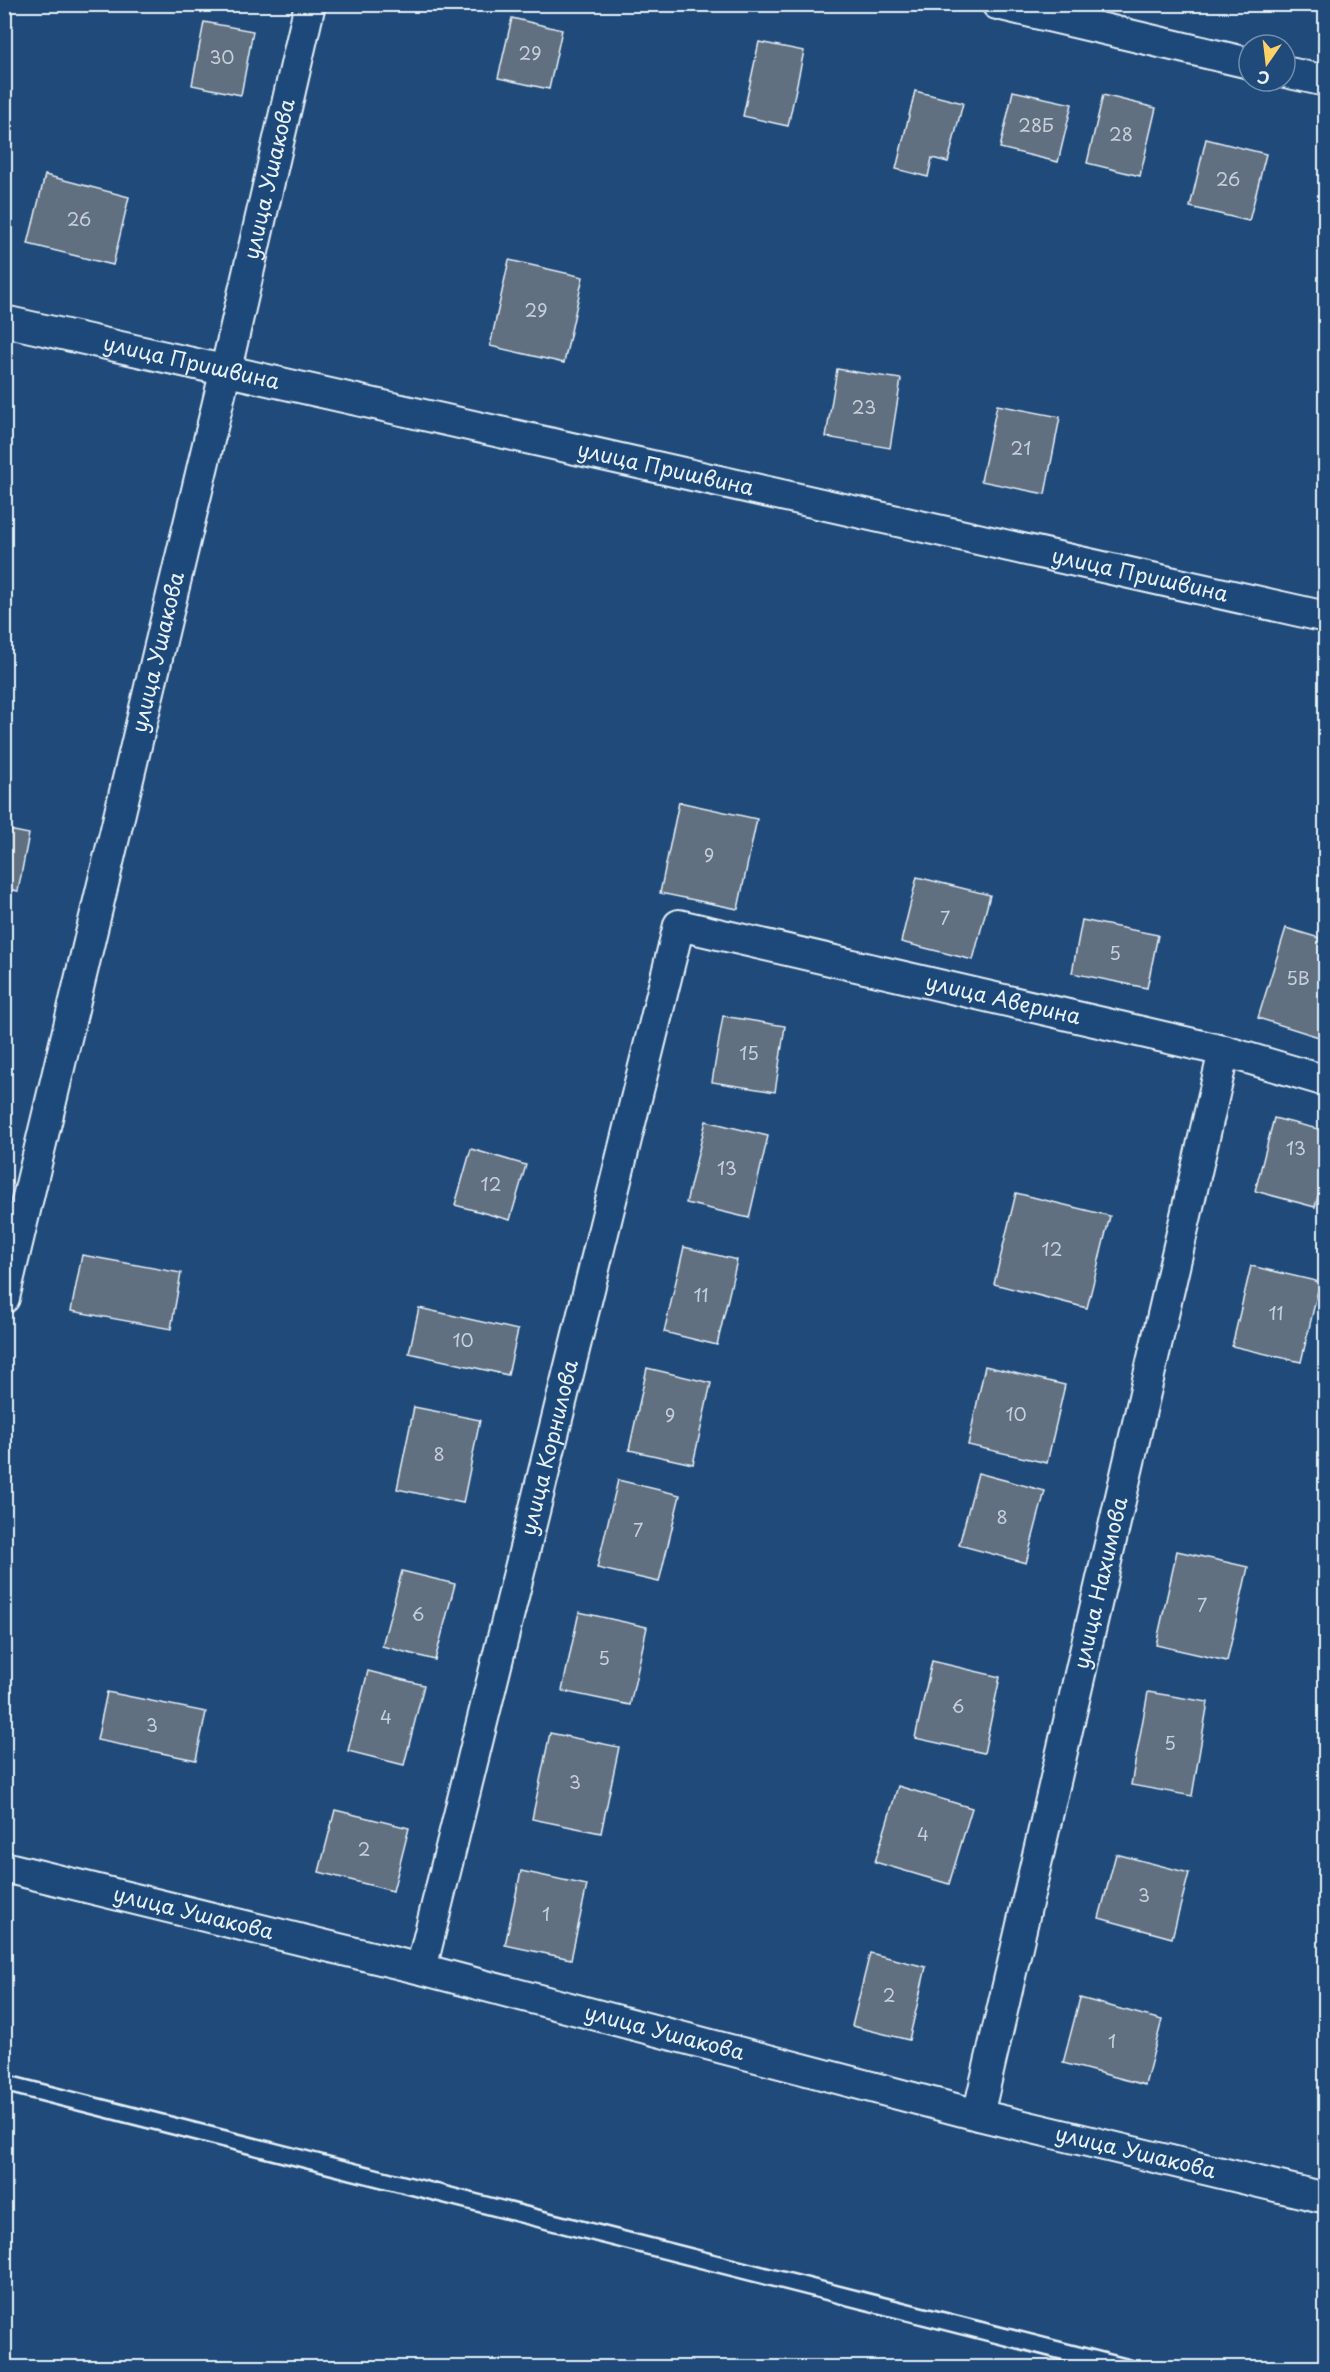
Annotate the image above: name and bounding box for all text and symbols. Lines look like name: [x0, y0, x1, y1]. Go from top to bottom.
north arrow: [1237, 33, 1297, 93]
house number: 29: [519, 39, 541, 66]
house number: 30: [209, 43, 235, 70]
text: С: [1254, 65, 1272, 92]
street label: улица Ушакова: [234, 95, 302, 262]
house number: 28Б: [1018, 111, 1054, 138]
house number: 28: [1109, 120, 1133, 147]
house number: 26: [1216, 165, 1240, 192]
house number: 26: [67, 205, 91, 232]
house number: 29: [525, 296, 547, 323]
street label: улица Пришвина: [100, 326, 284, 396]
house number: 23: [852, 393, 876, 420]
street label: улица Пришвина: [575, 432, 758, 503]
house number: 21: [1011, 434, 1031, 461]
street label: улица Пришвина: [1049, 538, 1232, 609]
street label: улица Ушакова: [122, 568, 191, 735]
house number: 9: [704, 841, 714, 868]
house number: 7: [940, 904, 950, 931]
house number: 5: [1109, 939, 1121, 966]
house number: 5В: [1286, 964, 1310, 991]
street label: улица Аверина: [923, 965, 1085, 1032]
house number: 15: [739, 1039, 759, 1066]
house number: 13: [1286, 1134, 1306, 1161]
house number: 13: [717, 1154, 737, 1181]
house number: 12: [481, 1170, 501, 1197]
house number: 12: [1042, 1235, 1062, 1262]
house number: 11: [693, 1281, 709, 1308]
house number: 11: [1268, 1299, 1284, 1326]
house number: 10: [452, 1326, 474, 1353]
street label: улица Корнилова: [511, 1356, 585, 1538]
house number: 10: [1005, 1400, 1027, 1427]
house number: 9: [665, 1401, 675, 1428]
house number: 8: [433, 1440, 445, 1467]
street label: улица Нахимова: [1064, 1493, 1134, 1672]
house number: 8: [996, 1503, 1008, 1530]
house number: 7: [633, 1516, 643, 1543]
house number: 7: [1197, 1591, 1207, 1618]
house number: 6: [412, 1600, 424, 1627]
house number: 5: [598, 1644, 610, 1671]
house number: 6: [952, 1692, 964, 1719]
house number: 4: [380, 1703, 392, 1730]
house number: 3: [146, 1711, 158, 1738]
house number: 5: [1164, 1729, 1176, 1756]
house number: 3: [569, 1768, 581, 1795]
house number: 4: [917, 1820, 929, 1847]
house number: 2: [358, 1835, 370, 1862]
street label: улица Ушакова: [110, 1876, 277, 1946]
house number: 3: [1138, 1881, 1150, 1908]
house number: 1: [542, 1900, 550, 1927]
house number: 2: [883, 1981, 895, 2008]
street label: улица Ушакова: [581, 1995, 748, 2067]
house number: 1: [1108, 2027, 1116, 2054]
street label: улица Ушакова: [1052, 2116, 1220, 2185]

